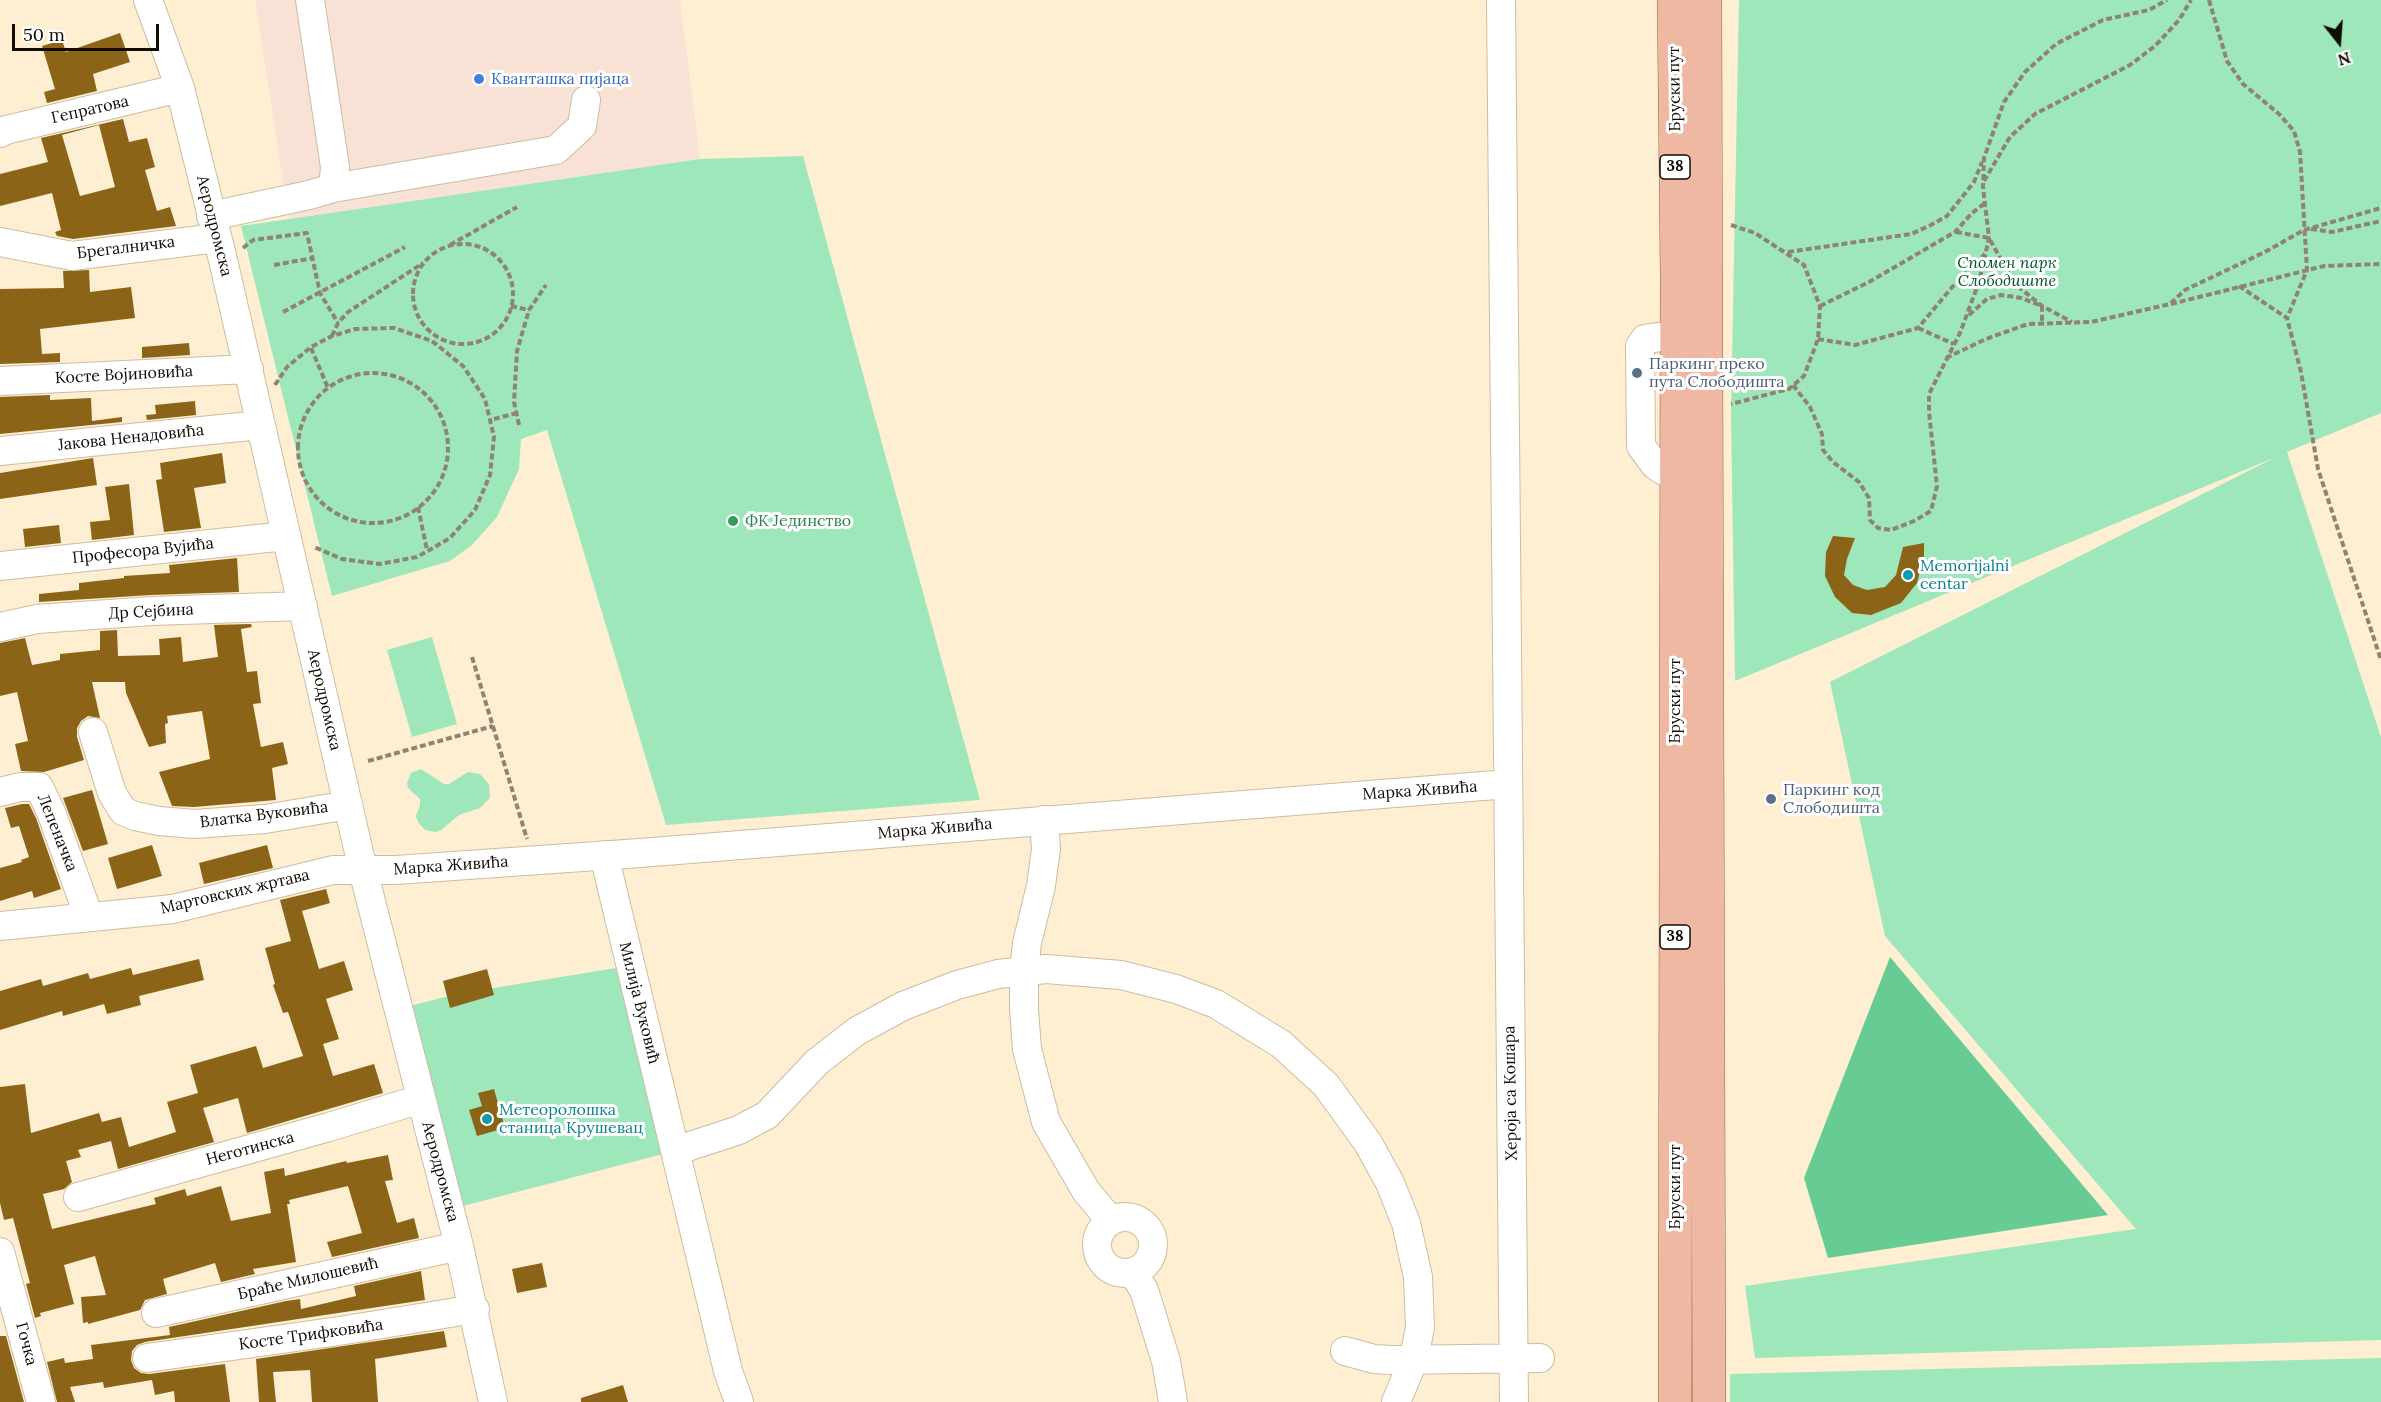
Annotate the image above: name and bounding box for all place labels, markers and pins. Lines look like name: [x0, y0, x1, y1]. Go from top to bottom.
place label: Кванташка пијаца: [491, 69, 629, 89]
marker: Кванташка пијаца: [472, 72, 486, 86]
place label: Паркинг преко пута Слободишта: [1649, 354, 1785, 392]
marker: Паркинг преко пута Слободишта: [1630, 366, 1644, 380]
place label: ФК Јединство: [745, 511, 851, 531]
marker: ФК Јединство: [726, 514, 740, 528]
place label: Memorijalni centar: [1920, 556, 2009, 594]
marker: Memorijalni centar: [1901, 568, 1915, 582]
place label: Паркинг код Слободишта: [1783, 780, 1880, 818]
marker: Паркинг код Слободишта: [1764, 792, 1778, 806]
place label: Метеоролошка станица Крушевац: [499, 1100, 643, 1138]
marker: Метеоролошка станица Крушевац: [480, 1112, 494, 1126]

